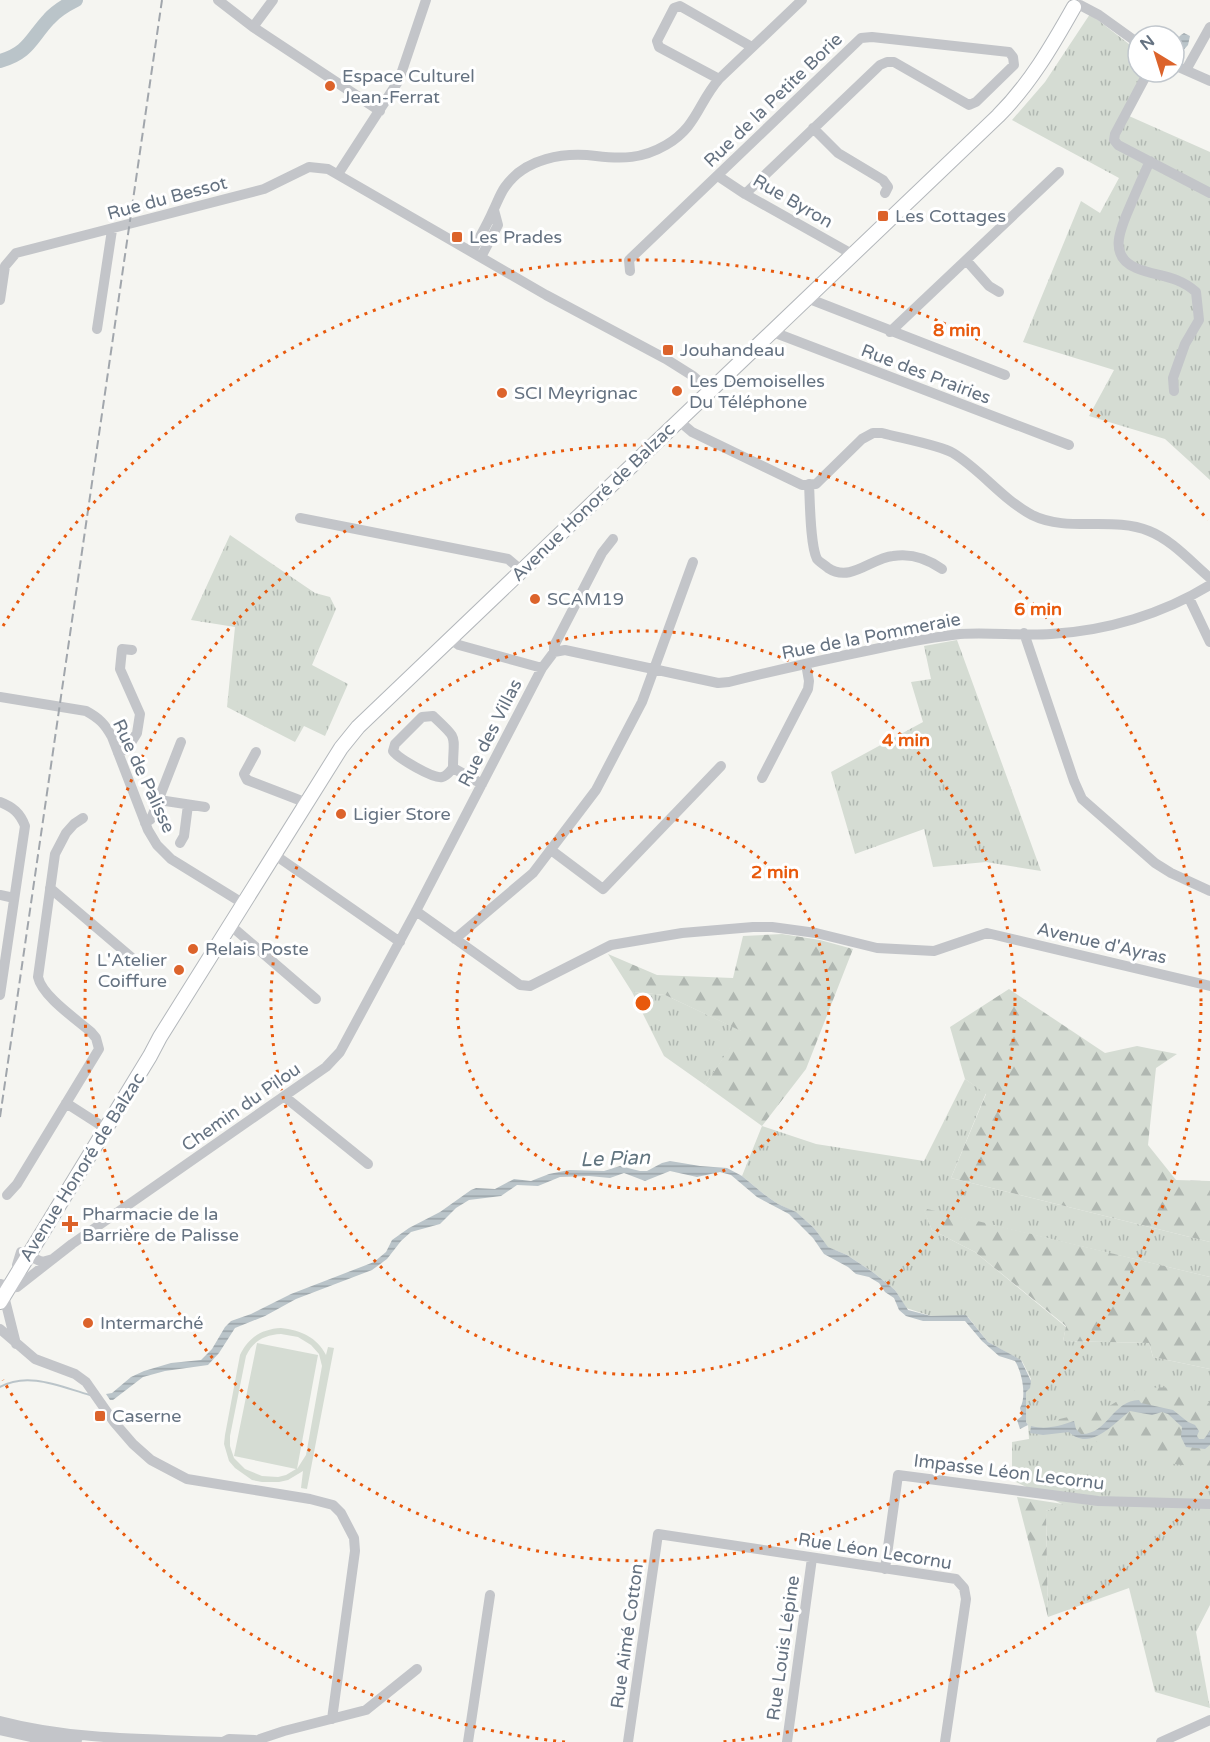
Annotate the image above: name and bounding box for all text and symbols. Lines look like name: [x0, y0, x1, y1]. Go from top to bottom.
north arrow: [1126, 24, 1186, 84]
street label: Rue de la Petite Borie: [699, 28, 847, 172]
text: N: [1136, 31, 1159, 55]
place label: Espace Culturel Jean-Ferrat: [342, 65, 475, 108]
marker: Espace Culturel Jean-Ferrat: [323, 79, 337, 93]
street label: Rue Byron: [749, 169, 837, 233]
street label: Rue du Bessot: [105, 171, 229, 225]
place label: Les Cottages: [895, 205, 1006, 227]
marker: Les Cottages: [876, 209, 890, 223]
place label: Les Prades: [469, 226, 562, 248]
marker: Les Prades: [450, 230, 464, 244]
text: 8 min: [933, 319, 981, 341]
place label: Jouhandeau: [680, 339, 785, 361]
street label: Rue des Prairies: [858, 339, 994, 409]
marker: Jouhandeau: [661, 343, 675, 357]
place label: Les Demoiselles Du Téléphone: [689, 370, 825, 413]
place label: SCI Meyrignac: [514, 382, 638, 404]
marker: Les Demoiselles Du Téléphone: [670, 384, 684, 398]
marker: SCI Meyrignac: [495, 386, 509, 400]
street label: Avenue Honoré de Balzac: [507, 418, 679, 586]
place label: SCAM19: [547, 588, 624, 610]
marker: SCAM19: [528, 592, 542, 606]
text: 6 min: [1014, 598, 1062, 620]
street label: Rue de la Pommeraie: [780, 608, 962, 664]
street label: Rue des Villas: [453, 675, 527, 791]
street label: Rue de Palisse: [108, 716, 180, 836]
text: 4 min: [882, 729, 930, 751]
place label: Ligier Store: [353, 803, 451, 825]
marker: Ligier Store: [334, 807, 348, 821]
text: 2 min: [751, 861, 799, 883]
street label: Avenue d'Ayras: [1035, 917, 1169, 969]
place label: Relais Poste: [205, 938, 309, 960]
marker: Relais Poste: [186, 942, 200, 956]
place label: L'Atelier Coiffure: [97, 949, 167, 992]
marker: L'Atelier Coiffure: [172, 963, 186, 977]
centre of rings: [633, 993, 653, 1013]
street label: Chemin du Pilou: [177, 1058, 305, 1156]
street label: Avenue Honoré de Balzac: [15, 1068, 149, 1266]
water label: Le Pian: [580, 1146, 651, 1172]
place label: Pharmacie de la Barrière de Palisse: [82, 1203, 239, 1246]
marker: Pharmacie de la Barrière de Palisse: [63, 1217, 77, 1231]
place label: Intermarché: [100, 1312, 204, 1334]
marker: Intermarché: [81, 1316, 95, 1330]
place label: Caserne: [112, 1405, 182, 1427]
marker: Caserne: [93, 1409, 107, 1423]
street label: Impasse Léon Lecornu: [912, 1449, 1106, 1495]
street label: Rue Léon Lecornu: [796, 1528, 954, 1574]
street label: Rue Aimé Cotton: [606, 1562, 648, 1710]
street label: Rue Louis Lépine: [762, 1574, 804, 1722]

